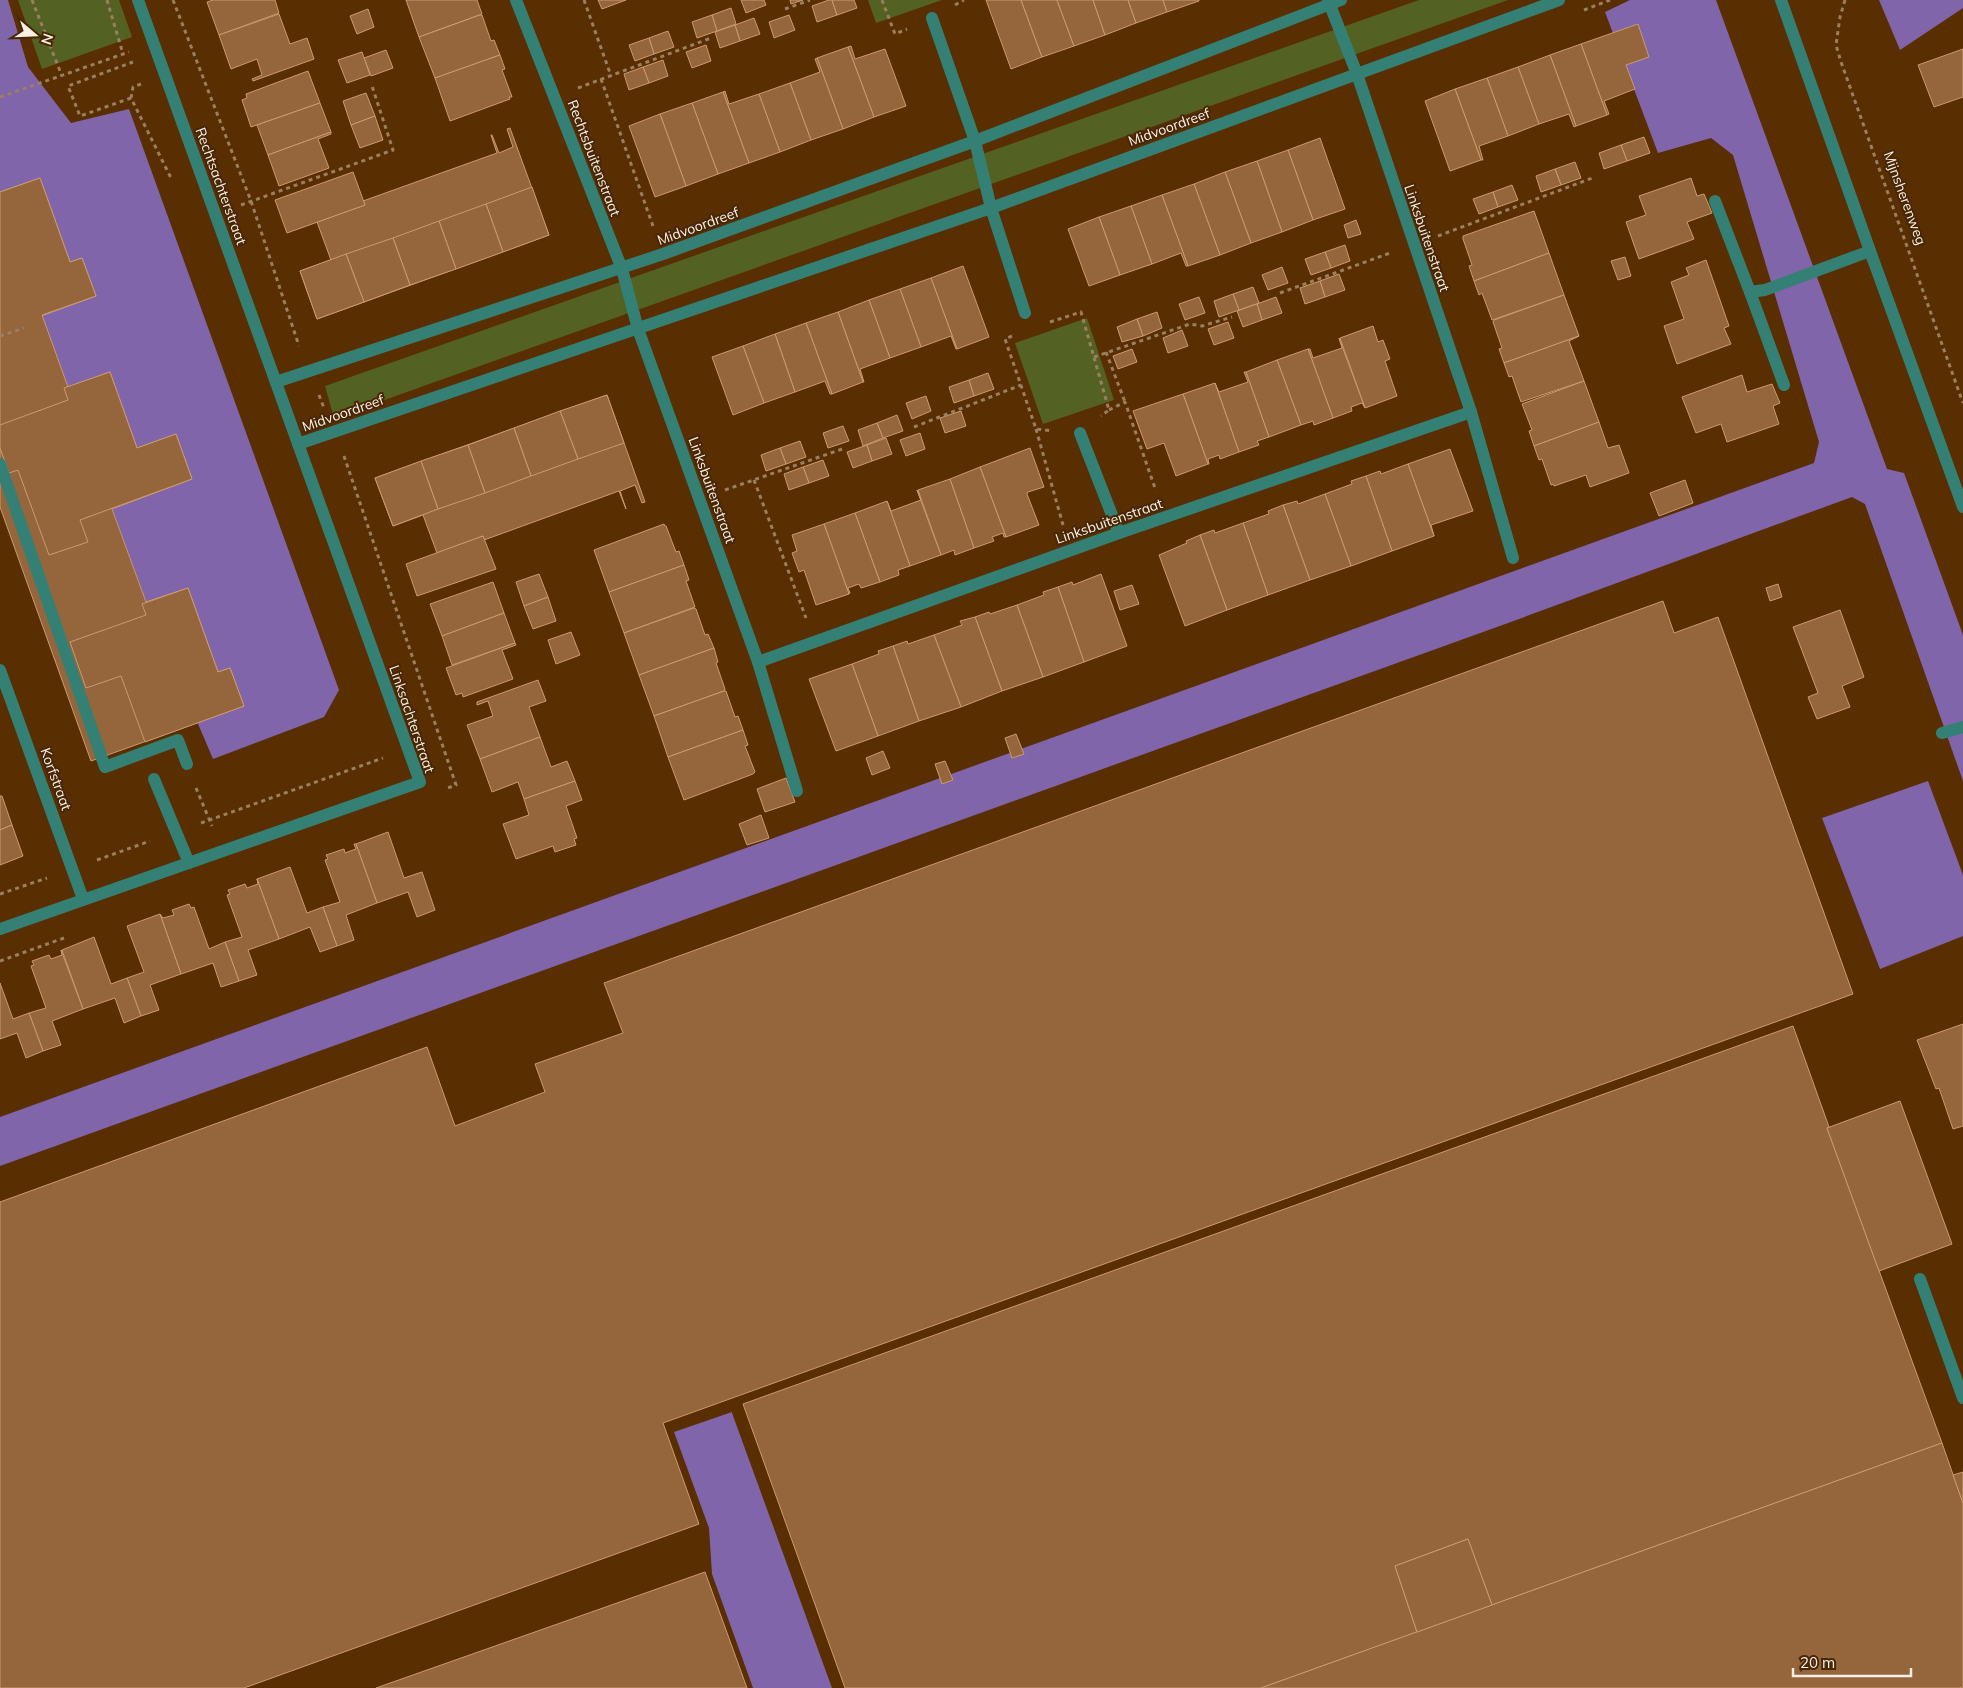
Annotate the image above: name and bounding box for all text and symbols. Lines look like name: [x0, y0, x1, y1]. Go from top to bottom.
north arrow: [10, 10, 60, 60]
text: N: [37, 31, 58, 47]
street label: Rechtsbuitenstraat: [564, 97, 624, 219]
street label: Midvoordreef: [1126, 104, 1212, 150]
street label: Rechtsachterstraat: [191, 125, 251, 247]
street label: Mijnsherenweg: [1880, 149, 1930, 247]
street label: Linksbuitenstraat: [1400, 182, 1454, 294]
street label: Midvoordreef: [655, 203, 741, 249]
street label: Midvoordreef: [300, 391, 387, 435]
street label: Linksbuitenstraat: [684, 434, 740, 546]
street label: Linksbuitenstraat: [1053, 494, 1165, 548]
street label: Linksachterstraat: [385, 663, 439, 775]
street label: Korfstraat: [36, 745, 76, 813]
scale bar: [1793, 1646, 1910, 1678]
text: 20 m: [1800, 1653, 1835, 1672]

